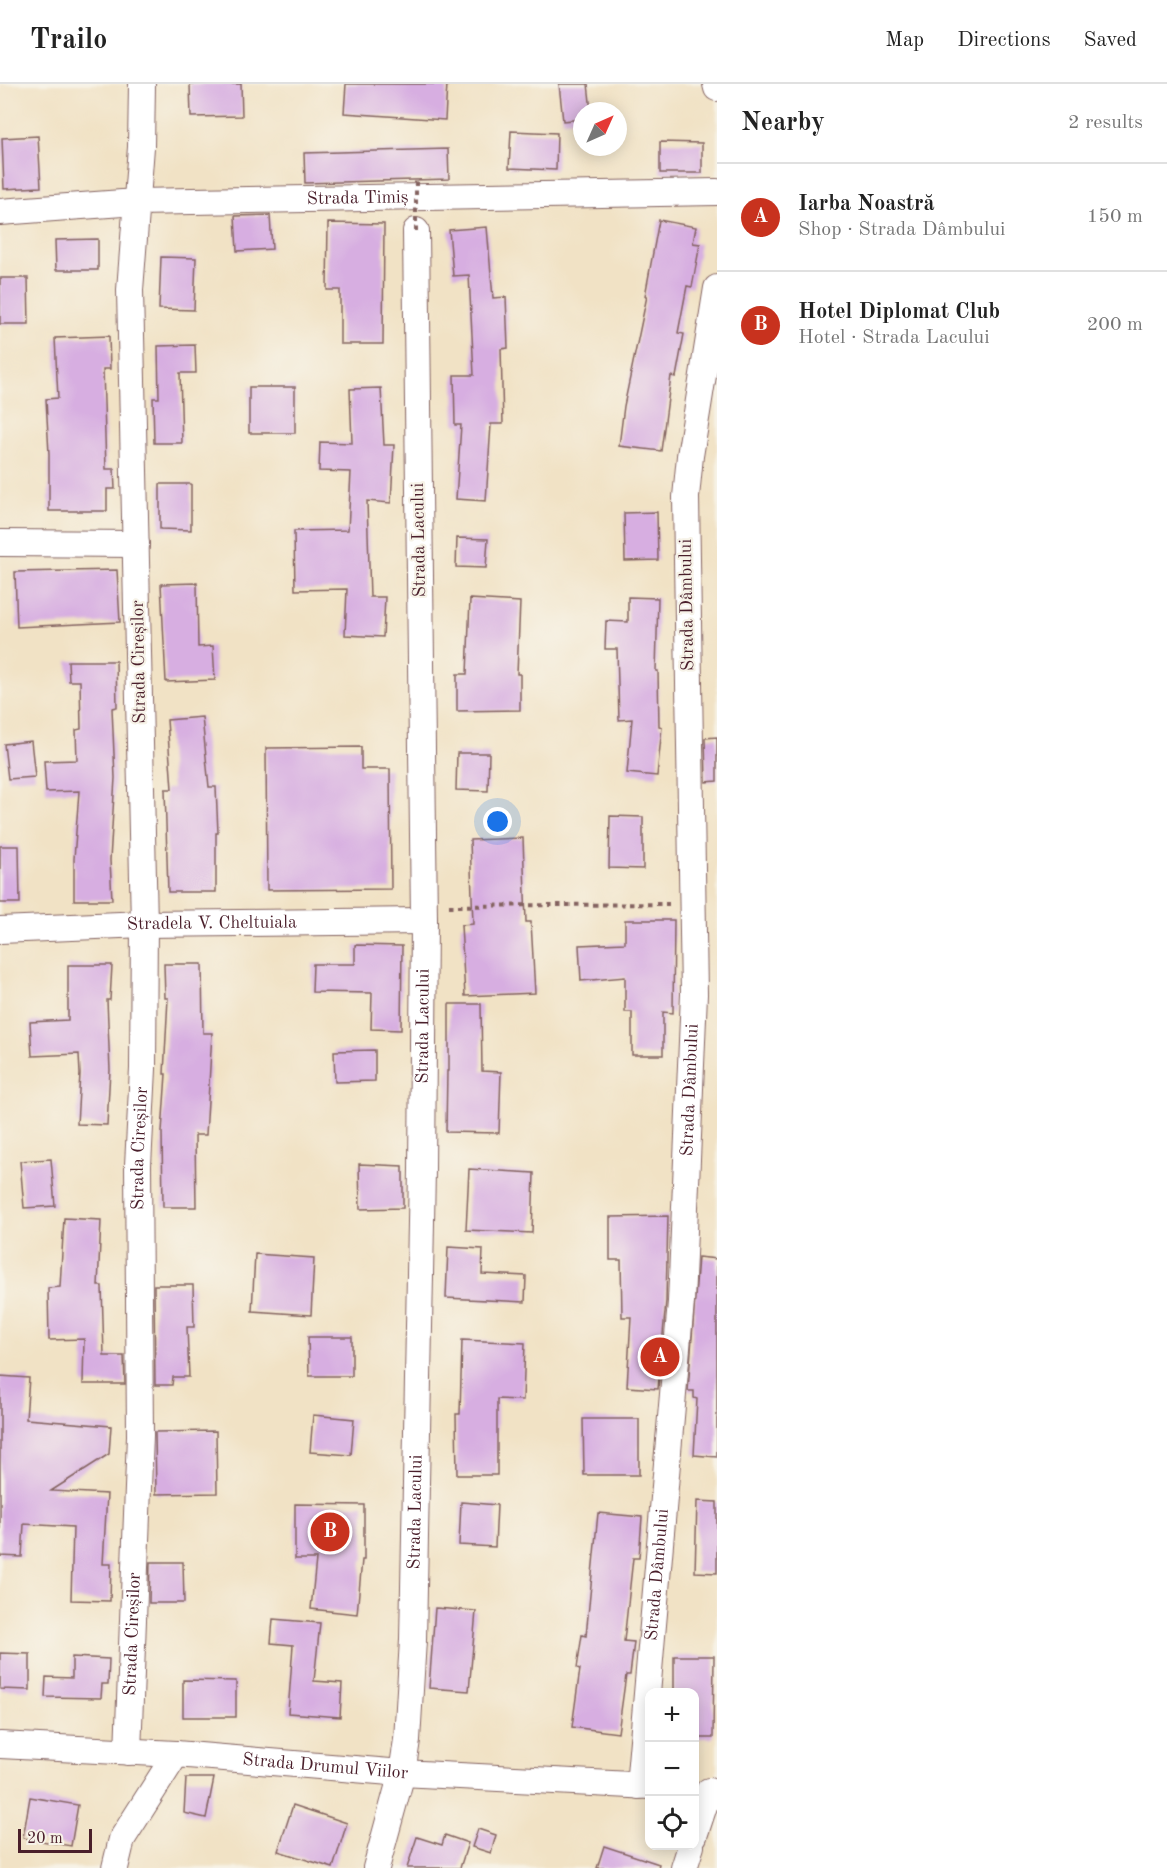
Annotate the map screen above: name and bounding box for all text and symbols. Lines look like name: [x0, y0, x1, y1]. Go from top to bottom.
text: Trailo: [30, 27, 107, 55]
text: Map: [885, 30, 924, 51]
text: Directions: [957, 30, 1051, 51]
text: Saved: [1084, 30, 1137, 51]
north arrow: [573, 102, 627, 156]
text: Nearby: [741, 110, 825, 136]
text: 2 results: [1068, 113, 1143, 133]
street label: Strada Timiș: [307, 188, 409, 208]
text: Iarba Noastră: [798, 193, 935, 215]
text: A: [753, 207, 768, 227]
text: 150 m: [1087, 207, 1143, 227]
text: Shop · Strada Dâmbului: [798, 220, 1006, 240]
text: Hotel Diplomat Club: [798, 301, 1000, 323]
text: B: [753, 315, 768, 335]
text: 200 m: [1087, 315, 1143, 335]
text: Hotel · Strada Lacului: [798, 328, 990, 348]
street label: Strada Lacului: [409, 482, 429, 598]
street label: Strada Dâmbului: [677, 538, 697, 671]
street label: Strada Cireșilor: [129, 599, 150, 724]
your location: [483, 807, 512, 836]
street label: Stradela V. Cheltuiala: [126, 913, 297, 934]
street label: Strada Lacului: [414, 968, 433, 1084]
street label: Strada Dâmbului: [678, 1023, 702, 1157]
street label: Strada Cireșilor: [129, 1085, 151, 1210]
pin: A: [640, 1334, 680, 1380]
street label: Strada Lacului: [405, 1454, 426, 1570]
street label: Strada Dâmbului: [643, 1508, 672, 1642]
pin: B: [310, 1510, 350, 1554]
street label: Strada Cireșilor: [121, 1571, 144, 1696]
map controls: [645, 1688, 699, 1850]
button: +: [645, 1688, 699, 1742]
button: −: [645, 1742, 699, 1796]
street label: Strada Drumul Viilor: [242, 1751, 409, 1782]
button: locate: [645, 1796, 699, 1850]
scale bar: [18, 1826, 92, 1854]
text: 20 m: [27, 1831, 63, 1847]

